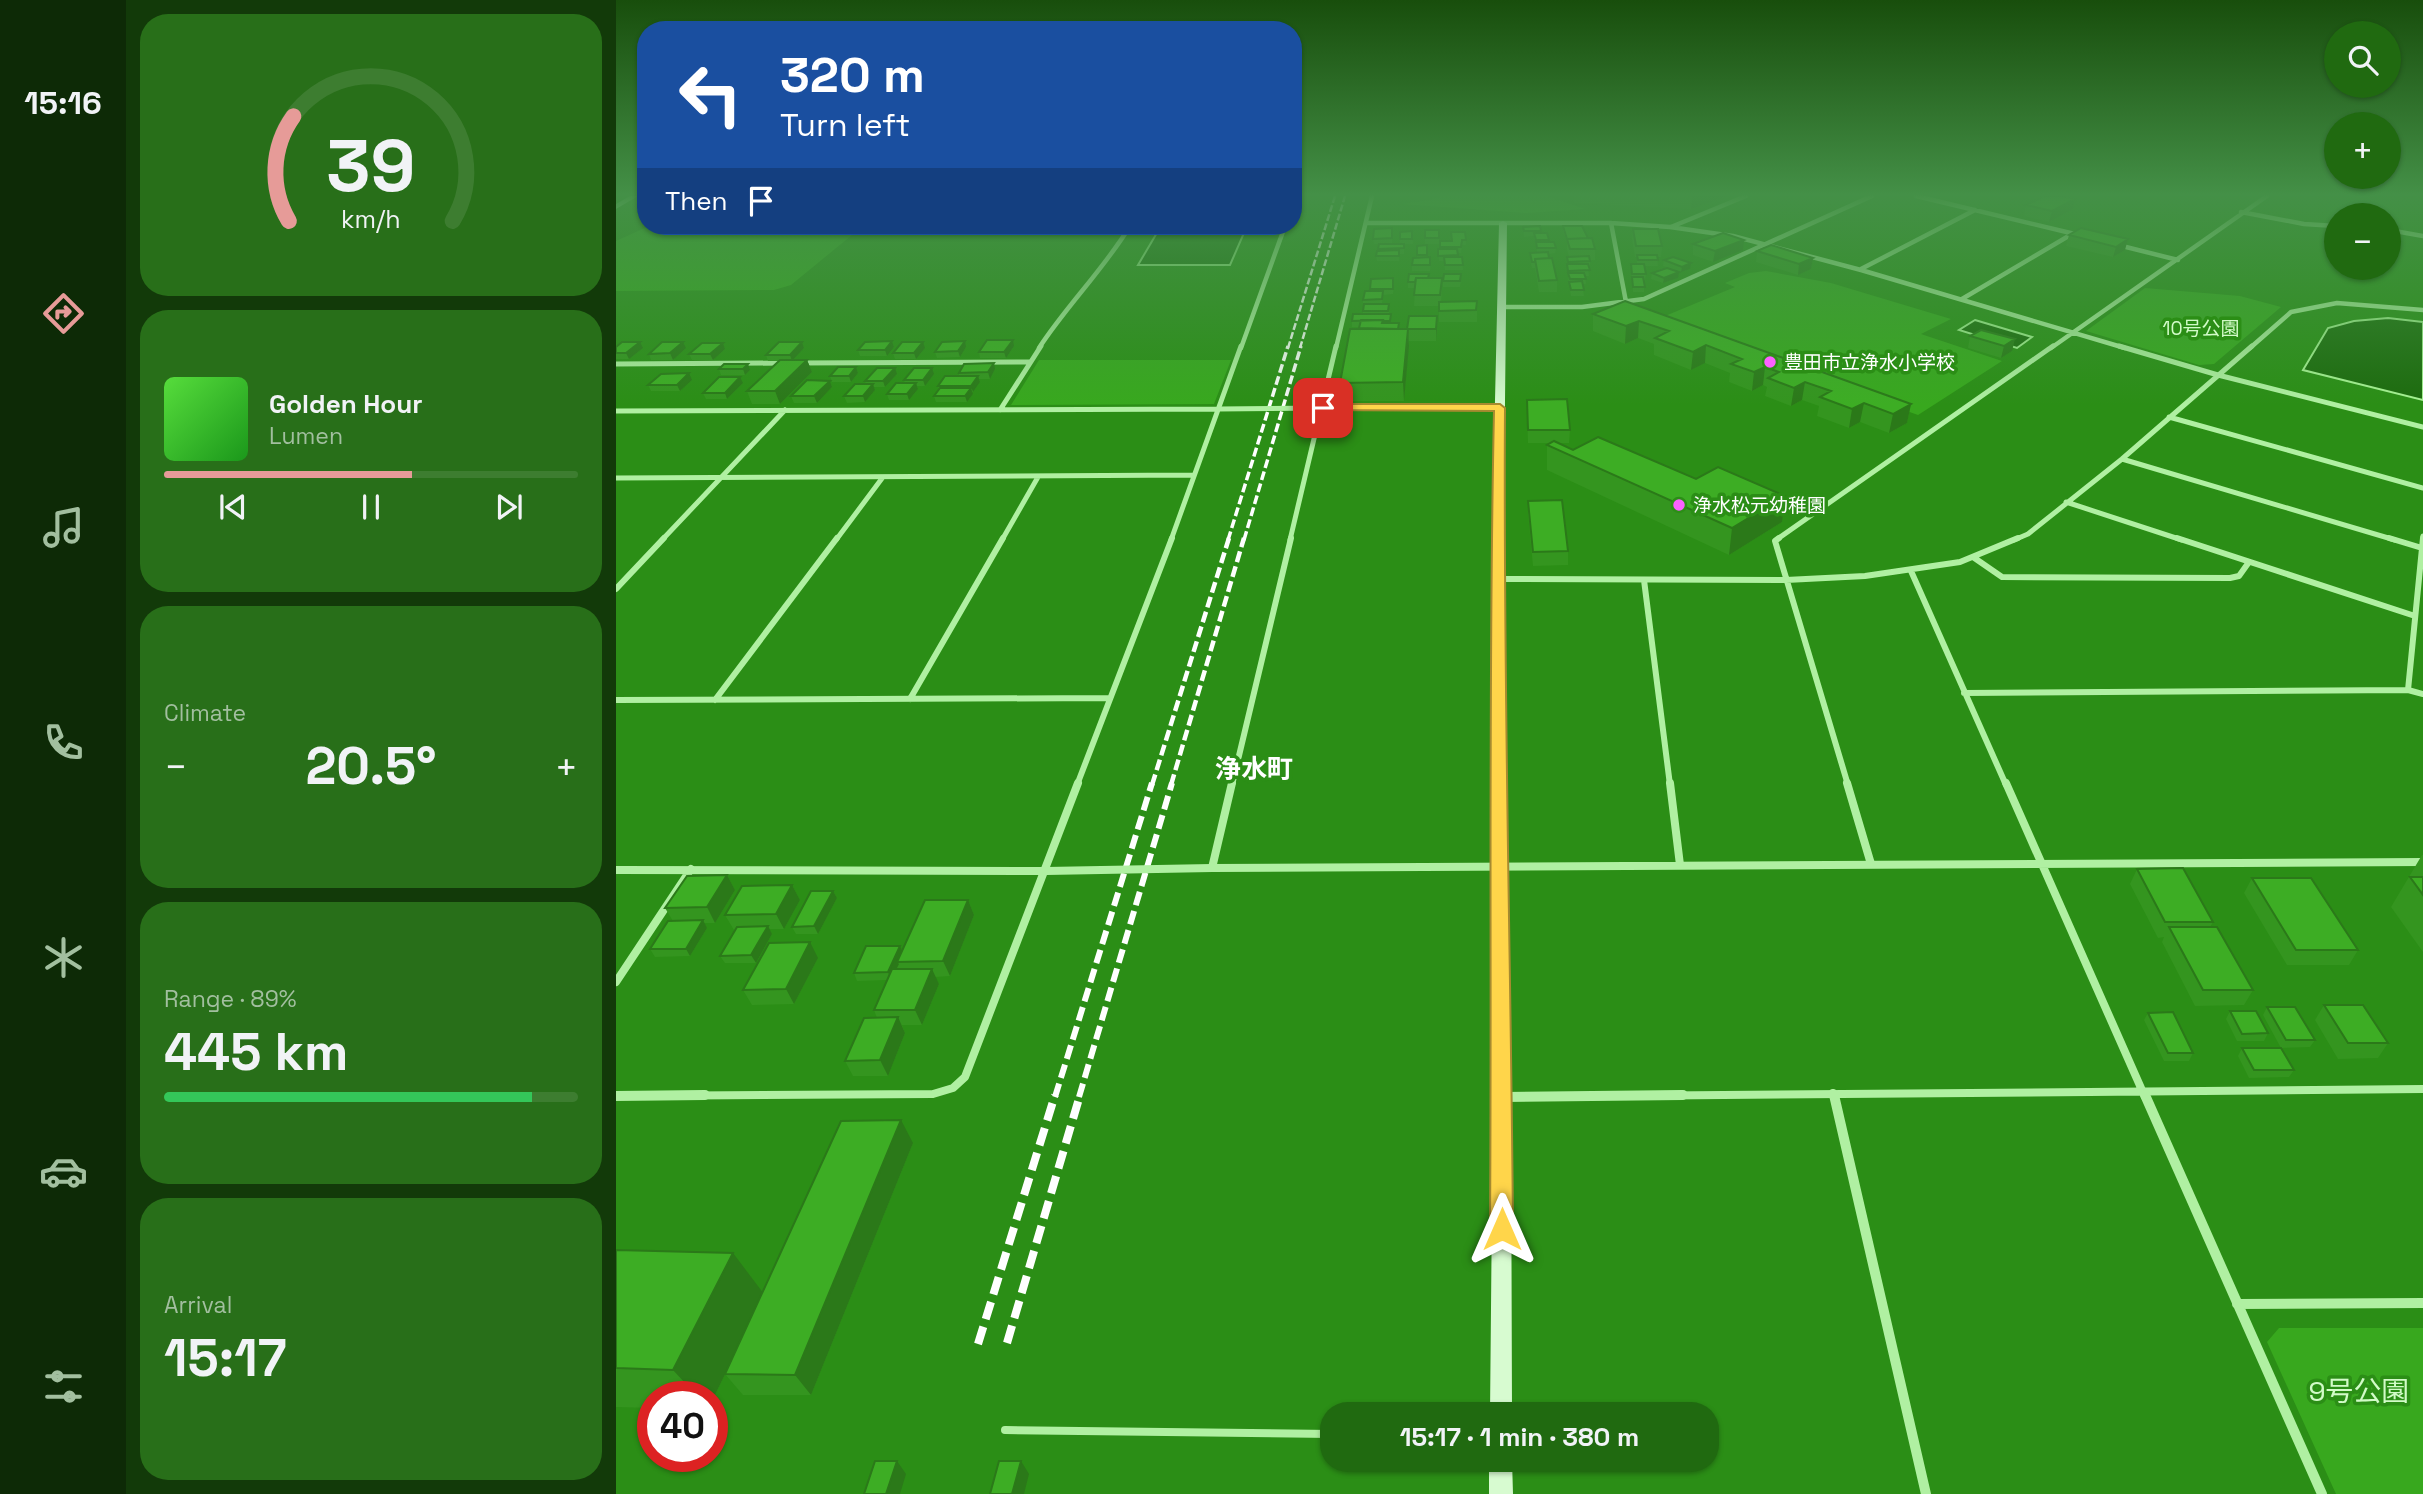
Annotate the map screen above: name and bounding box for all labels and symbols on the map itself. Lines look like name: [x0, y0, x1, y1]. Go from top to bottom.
park label: 10号公園: [2162, 316, 2240, 341]
place label: 豊田市立浄水小学校: [1784, 350, 1955, 375]
marker: 豊田市立浄水小学校: [1762, 354, 1778, 370]
pin: [1293, 378, 1353, 438]
place label: 浄水松元幼稚園: [1693, 493, 1826, 518]
marker: 浄水松元幼稚園: [1671, 497, 1687, 513]
district label: 浄水町: [1215, 752, 1293, 786]
position arrow: [1465, 1192, 1539, 1266]
park label: 9号公園: [2308, 1373, 2410, 1409]
speed limit sign: 40: [637, 1381, 728, 1472]

